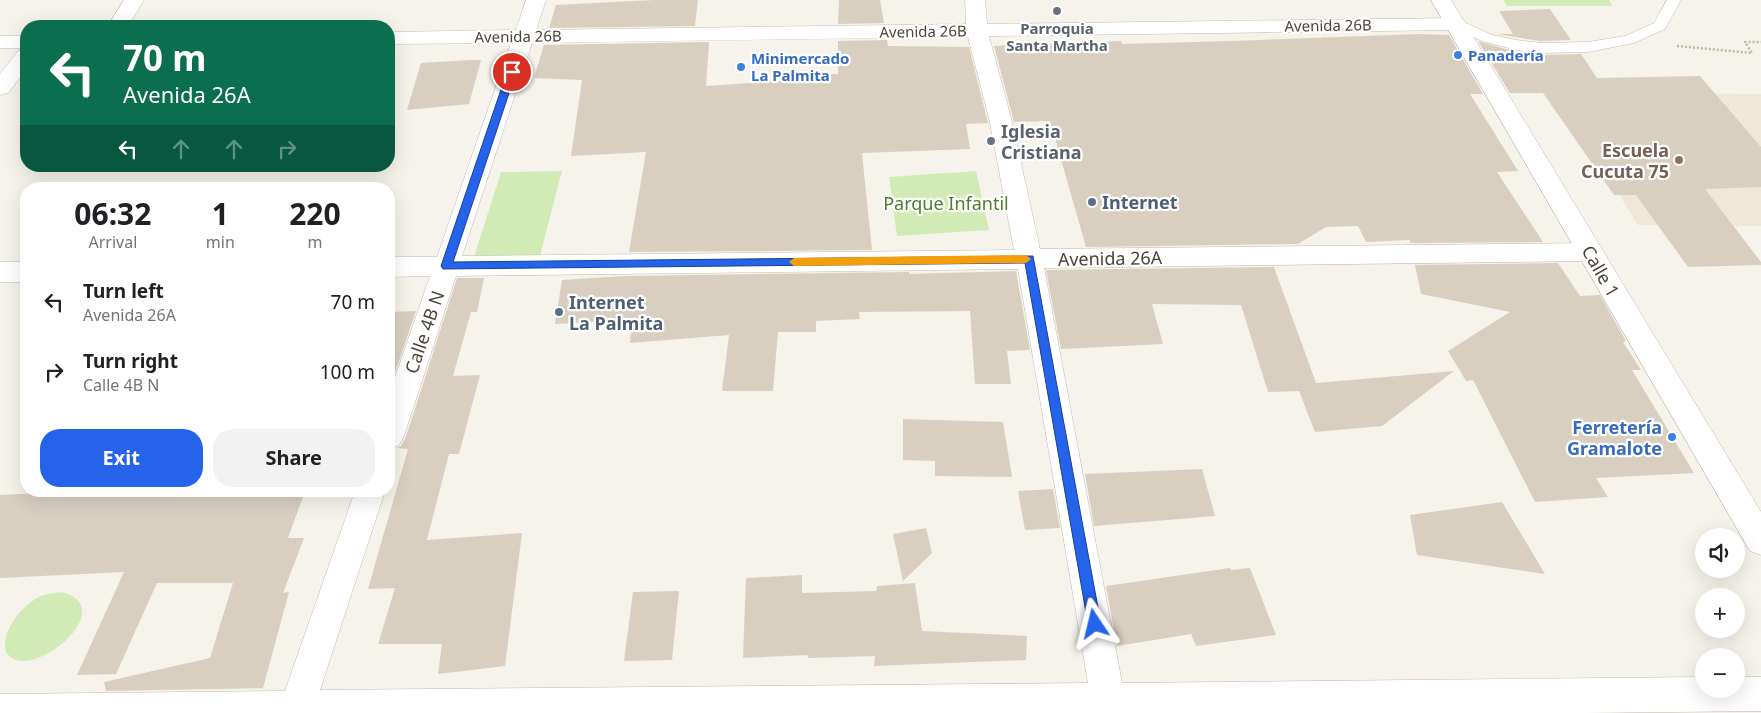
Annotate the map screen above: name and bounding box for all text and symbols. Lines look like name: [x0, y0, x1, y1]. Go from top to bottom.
marker: Parroquia Santa Martha: [1051, 5, 1063, 17]
street label: Avenida 26B: [1284, 14, 1372, 36]
place label: Parroquia Santa Martha: [1006, 18, 1108, 55]
street label: Avenida 26B: [879, 20, 967, 42]
street label: Avenida 26B: [474, 25, 562, 47]
text: 70 m: [123, 34, 206, 81]
icon: left: [40, 40, 105, 105]
place label: Panadería: [1468, 45, 1544, 65]
place label: Minimercado La Palmita: [751, 48, 849, 85]
marker: Panadería: [1452, 49, 1464, 61]
pin: [491, 51, 533, 93]
icon: arrive: [498, 58, 526, 86]
marker: Minimercado La Palmita: [735, 61, 747, 73]
text: Avenida 26A: [123, 79, 251, 109]
place label: Iglesia Cristiana: [1001, 119, 1081, 164]
icon: left: [114, 135, 142, 163]
icon: ahead: [167, 135, 195, 163]
icon: ahead: [220, 135, 248, 163]
icon: right: [273, 135, 301, 163]
marker: Iglesia Cristiana: [985, 135, 997, 147]
place label: Escuela Cucuta 75: [1581, 138, 1669, 183]
marker: Escuela Cucuta 75: [1673, 154, 1685, 166]
place label: Internet: [1102, 190, 1178, 214]
park label: Parque Infantil: [883, 191, 1009, 215]
text: 06:32: [74, 193, 151, 234]
text: 1: [212, 193, 229, 234]
text: 220: [289, 193, 341, 234]
marker: Internet: [1086, 196, 1098, 208]
text: Arrival: [88, 231, 137, 253]
text: min: [206, 231, 235, 253]
text: m: [307, 231, 322, 253]
street label: Calle 1: [1577, 241, 1625, 301]
street label: Avenida 26A: [1058, 245, 1163, 271]
text: Turn left: [83, 278, 164, 304]
street label: Calle 4B N: [399, 287, 449, 377]
icon: left: [40, 288, 68, 316]
text: 70 m: [331, 289, 375, 315]
place label: Internet La Palmita: [569, 290, 663, 335]
text: Avenida 26A: [83, 304, 176, 326]
marker: Internet La Palmita: [553, 306, 565, 318]
text: Turn right: [83, 348, 178, 374]
icon: right: [40, 358, 68, 386]
text: 100 m: [320, 359, 375, 385]
text: Calle 4B N: [83, 374, 159, 396]
place label: Ferretería Gramalote: [1567, 415, 1662, 460]
button: Exit: [40, 429, 203, 487]
button: Share: [213, 429, 375, 487]
marker: Ferretería Gramalote: [1666, 431, 1678, 443]
map controls: [1695, 528, 1745, 698]
button: sound: [1695, 528, 1745, 578]
button: +: [1695, 588, 1745, 638]
position arrow: [1068, 597, 1120, 649]
button: −: [1695, 648, 1745, 698]

